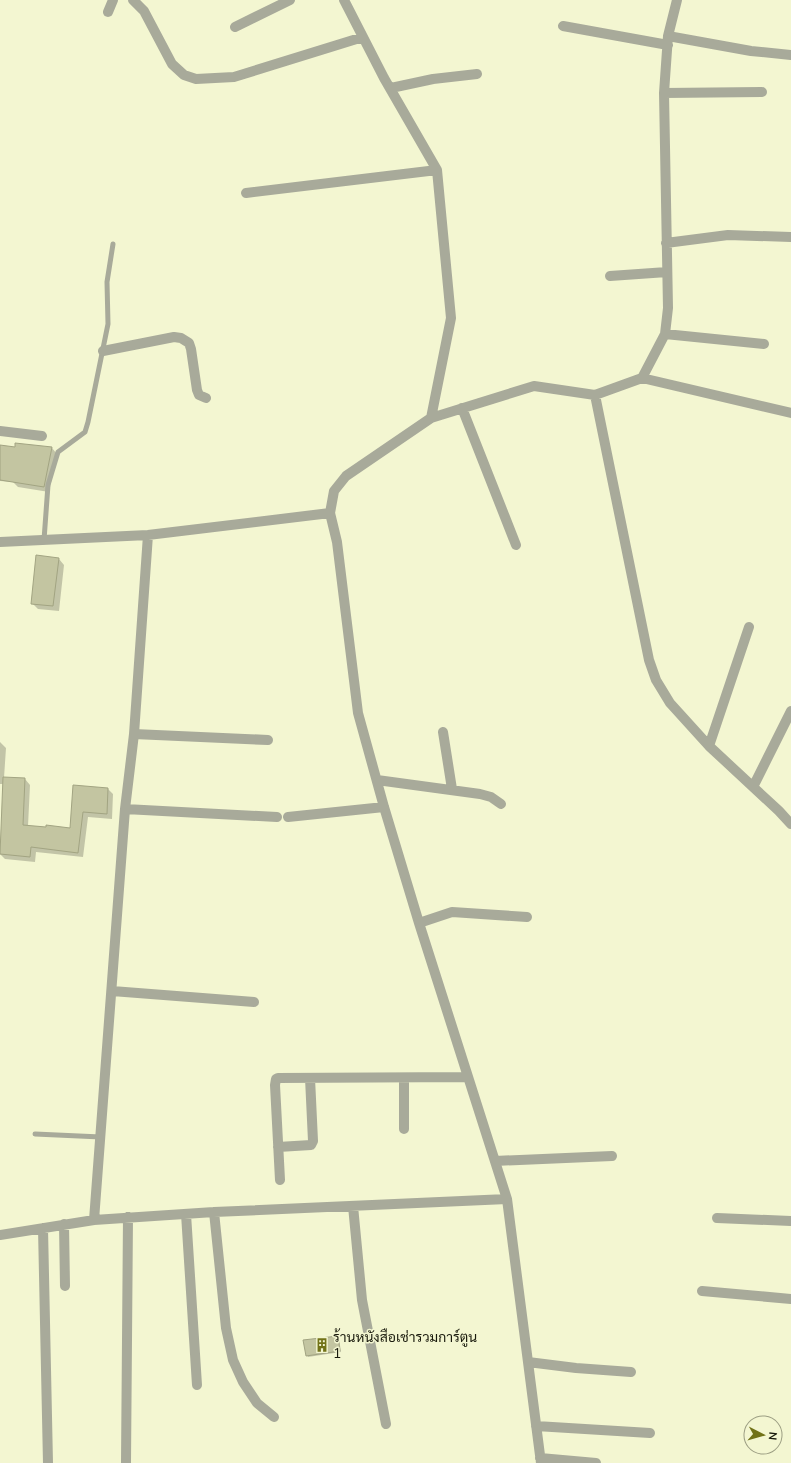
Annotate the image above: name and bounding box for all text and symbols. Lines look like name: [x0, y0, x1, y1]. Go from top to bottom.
place label: ร้านหนังสือเช่ารวมการ์ตูน 1: [333, 1328, 477, 1363]
building icon: ร้านหนังสือเช่ารวมการ์ตูน 1: [314, 1337, 330, 1353]
north arrow: [743, 1415, 783, 1455]
text: N: [765, 1431, 780, 1441]

